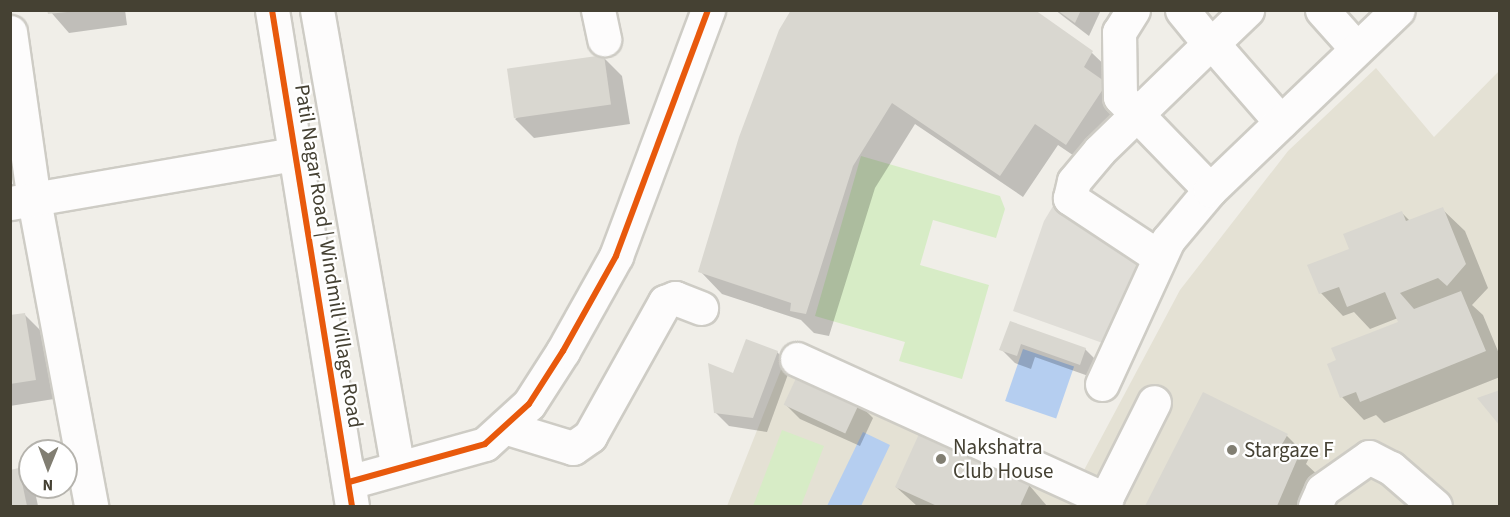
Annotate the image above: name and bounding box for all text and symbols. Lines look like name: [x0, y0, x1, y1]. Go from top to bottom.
street label: Patil Nagar Road | Windmill Village Road: [289, 82, 369, 430]
place label: Nakshatra Club House: [953, 434, 1053, 484]
place label: Stargaze F: [1244, 437, 1334, 463]
north arrow: [18, 439, 78, 499]
marker: Stargaze F: [1225, 443, 1239, 457]
marker: Nakshatra Club House: [934, 452, 948, 466]
text: N: [42, 474, 53, 496]

